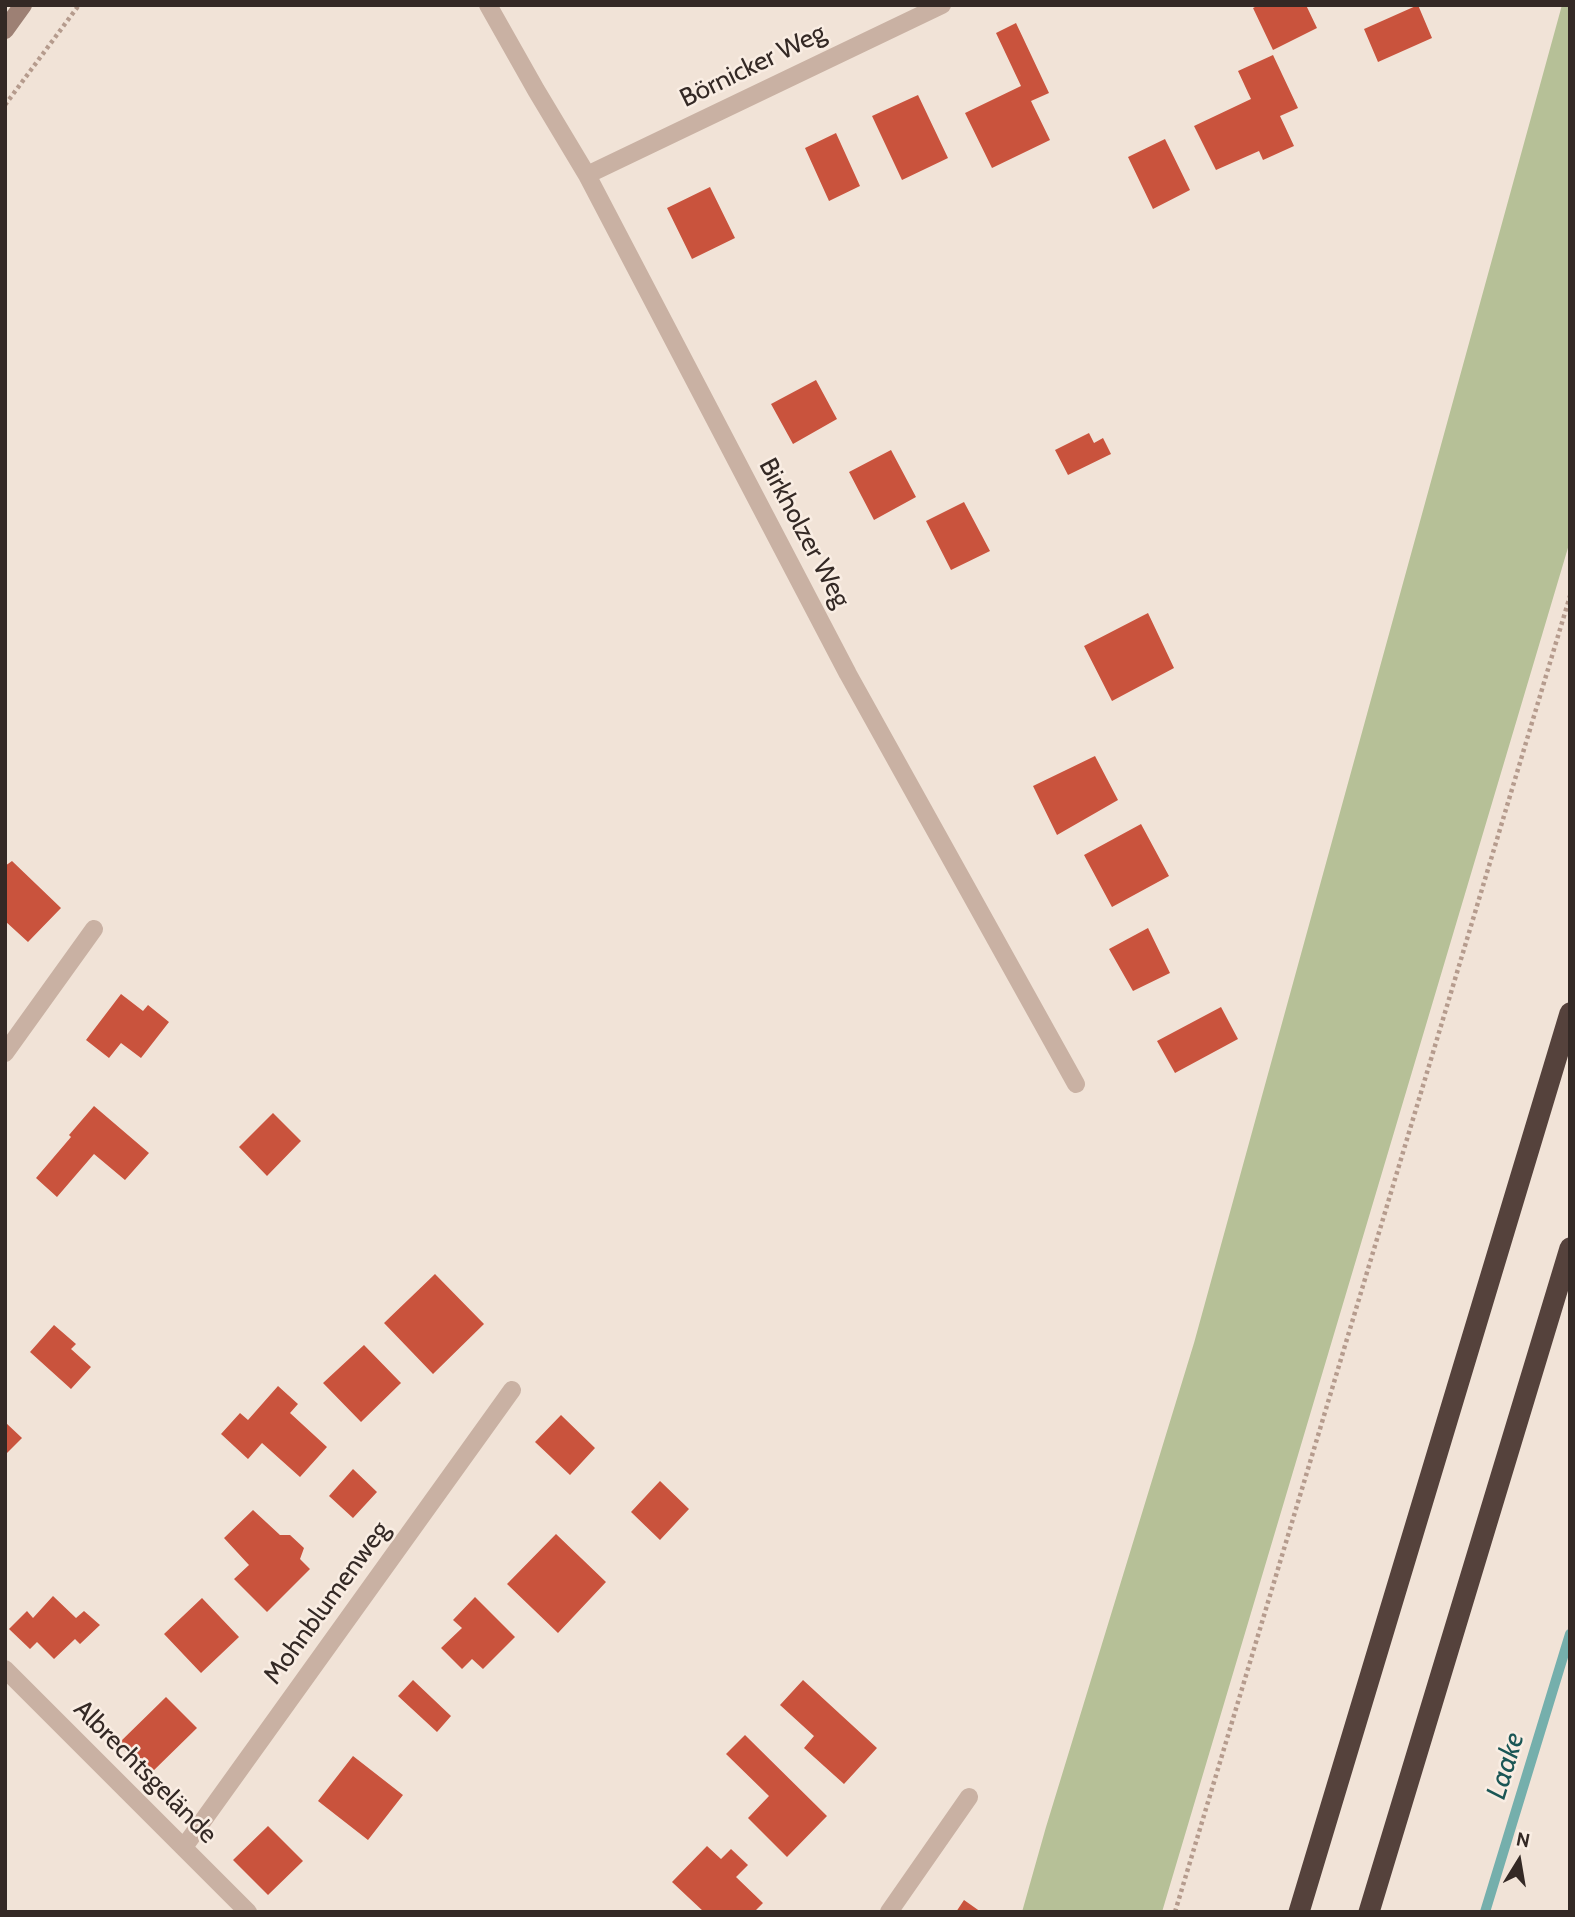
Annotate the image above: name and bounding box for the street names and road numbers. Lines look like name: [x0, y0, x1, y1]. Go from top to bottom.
street label: Börnicker Weg: [675, 17, 831, 115]
street label: Birkholzer Weg: [752, 453, 856, 613]
street label: Mohnblumenweg: [258, 1516, 396, 1690]
street label: Albrechtsgelände: [67, 1694, 223, 1850]

